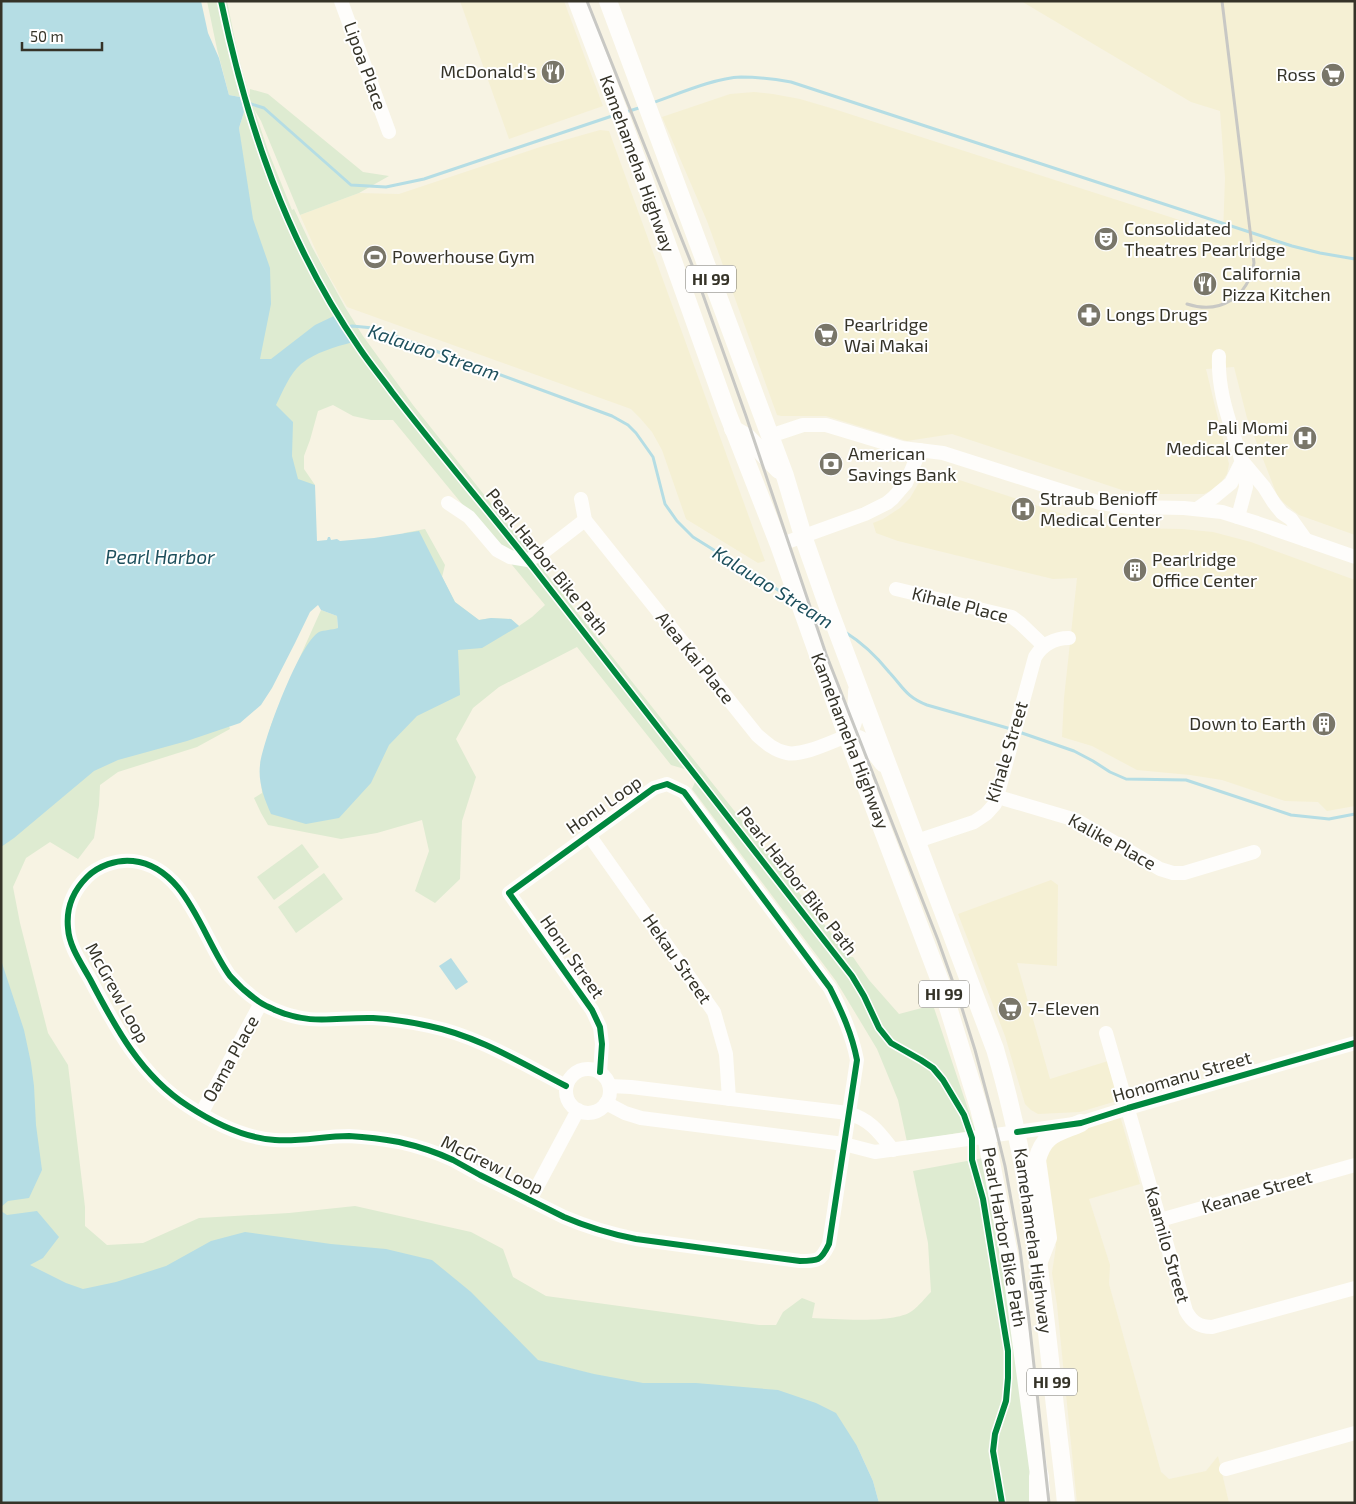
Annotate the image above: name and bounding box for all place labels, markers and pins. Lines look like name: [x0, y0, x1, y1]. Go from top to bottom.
restaurant icon: McDonald's: [540, 59, 566, 85]
place label: McDonald's: [440, 60, 536, 82]
supermarket icon: Ross: [1320, 62, 1346, 88]
place label: Ross: [1276, 63, 1316, 85]
place label: Consolidated Theatres Pearlridge: [1124, 217, 1285, 260]
theatre icon: Consolidated Theatres Pearlridge: [1093, 226, 1119, 252]
sports icon: Powerhouse Gym: [362, 244, 388, 270]
place label: Powerhouse Gym: [392, 245, 535, 267]
place label: California Pizza Kitchen: [1222, 262, 1331, 305]
restaurant icon: California Pizza Kitchen: [1192, 271, 1218, 297]
pharmacy icon: Longs Drugs: [1076, 302, 1102, 328]
place label: Longs Drugs: [1106, 303, 1208, 325]
place label: Pearlridge Wai Makai: [844, 313, 928, 356]
supermarket icon: Pearlridge Wai Makai: [813, 322, 839, 348]
place label: Pali Momi Medical Center: [1166, 416, 1288, 459]
hospital icon: Pali Momi Medical Center: [1292, 425, 1318, 451]
place label: American Savings Bank: [848, 442, 956, 485]
bank icon: American Savings Bank: [818, 451, 844, 477]
place label: Straub Benioff Medical Center: [1040, 487, 1162, 530]
hospital icon: Straub Benioff Medical Center: [1010, 496, 1036, 522]
place label: Pearlridge Office Center: [1152, 548, 1257, 591]
building icon: Pearlridge Office Center: [1122, 557, 1148, 583]
building icon: Down to Earth: [1311, 711, 1337, 737]
place label: Down to Earth: [1189, 712, 1306, 734]
supermarket icon: 7-Eleven: [997, 996, 1023, 1022]
place label: 7-Eleven: [1028, 997, 1100, 1019]

